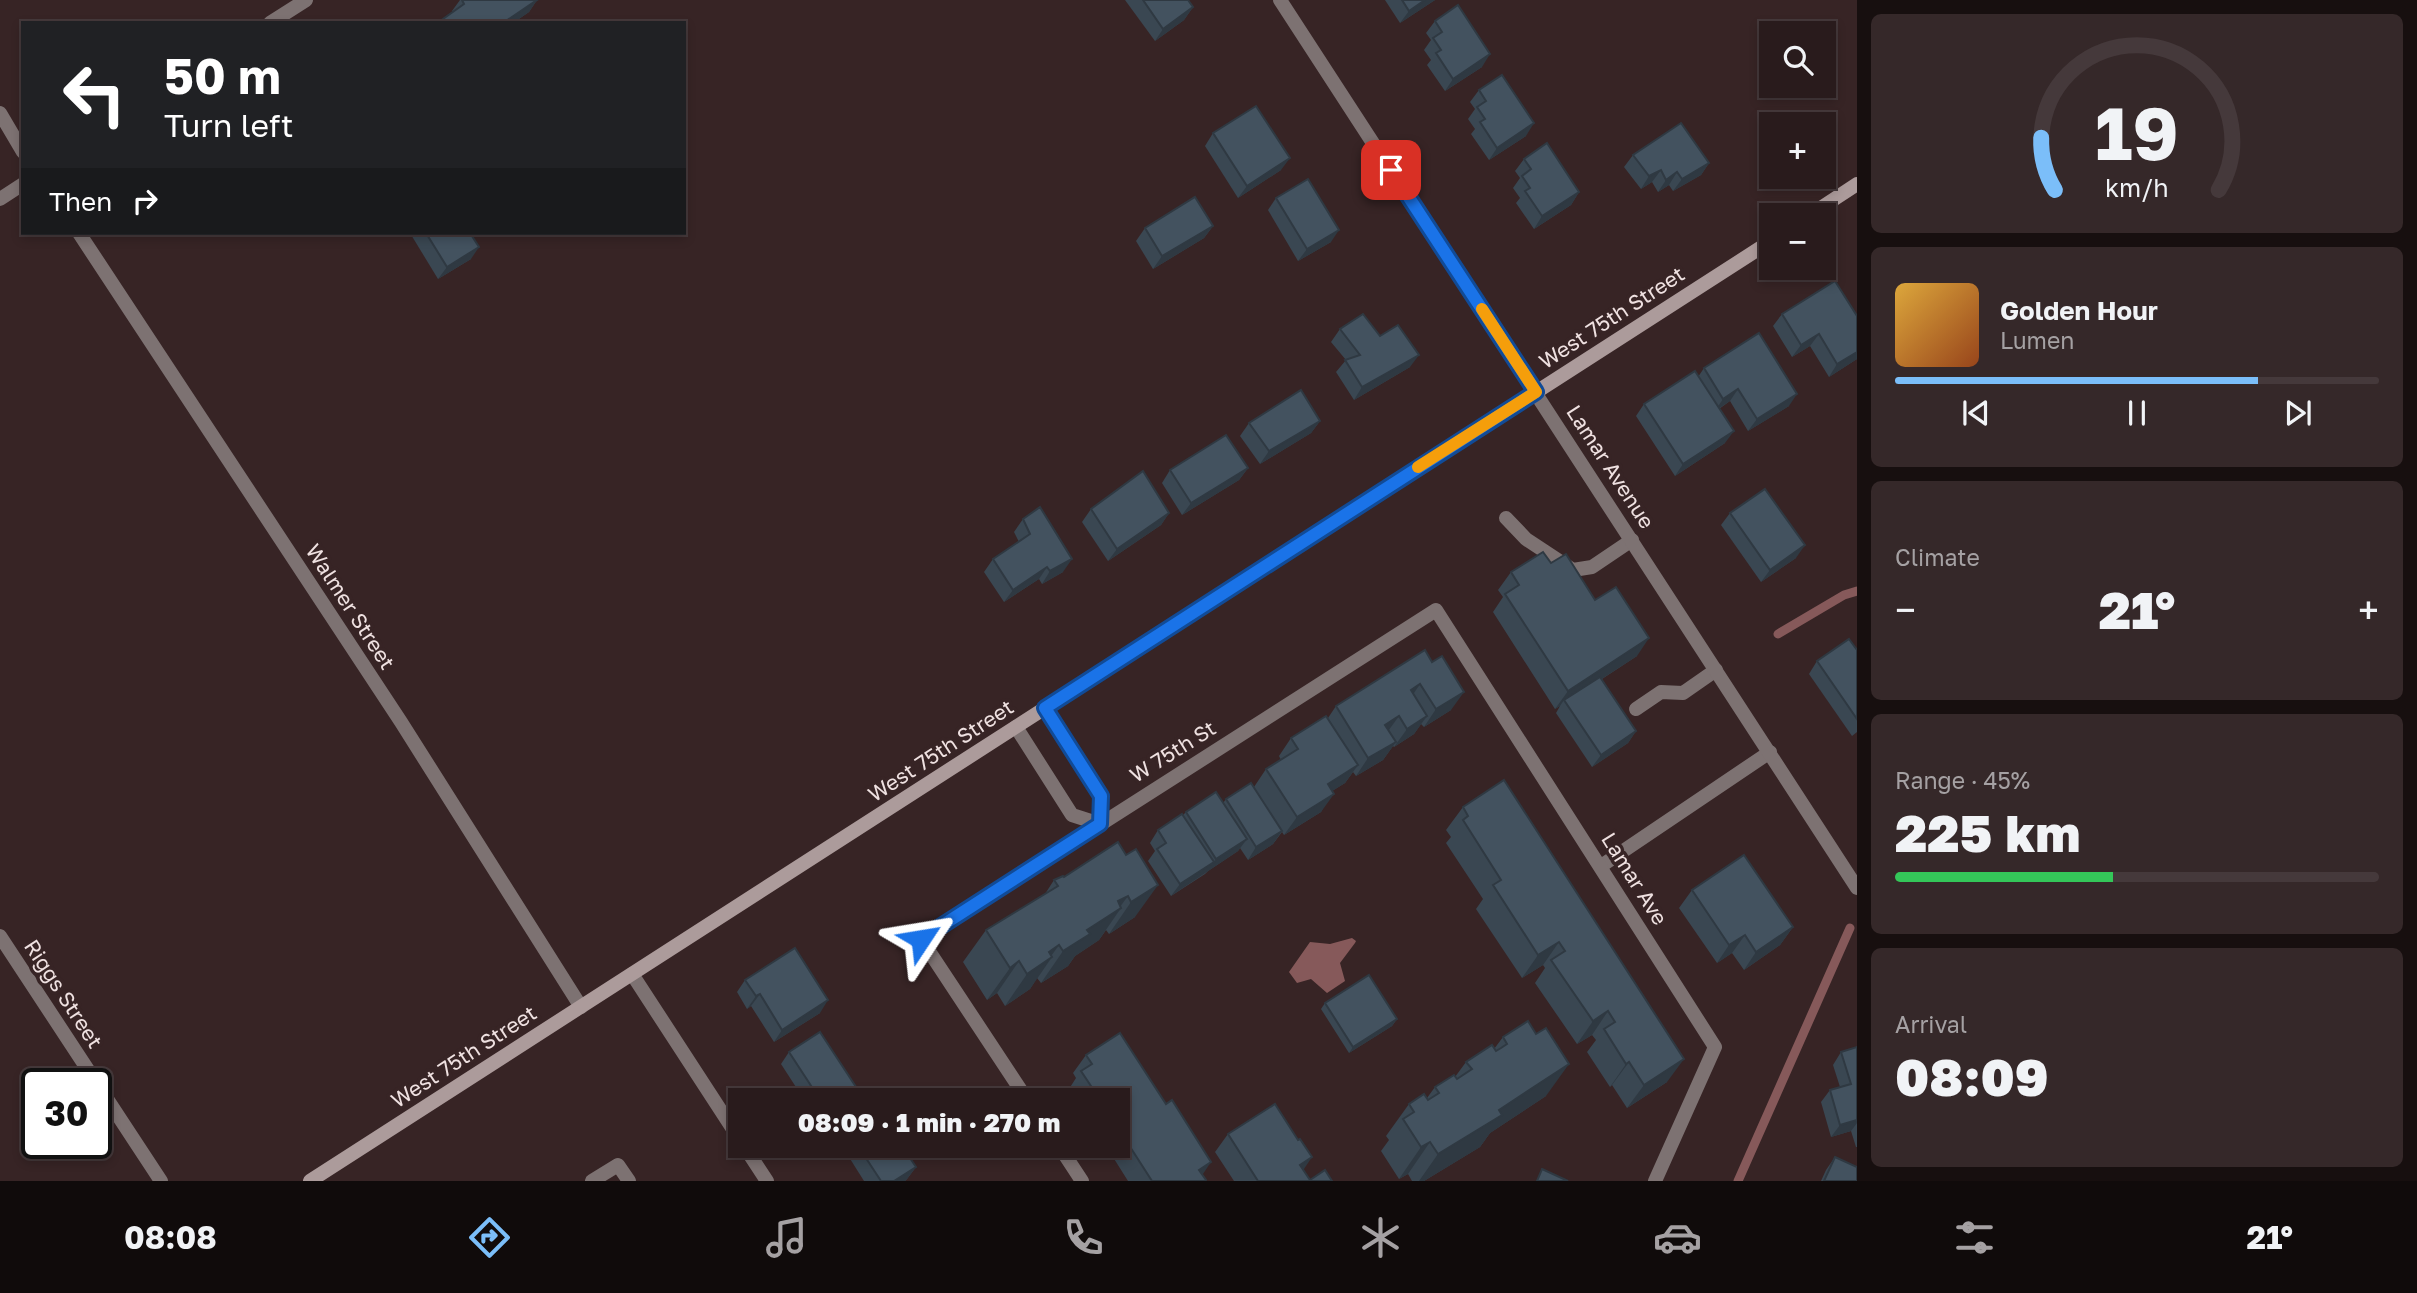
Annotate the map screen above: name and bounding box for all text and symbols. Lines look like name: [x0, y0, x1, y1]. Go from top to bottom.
map controls: [1759, 21, 1836, 280]
button: search: [1759, 21, 1836, 98]
text: 50 m: [164, 46, 281, 105]
icon: left: [49, 49, 140, 140]
text: 19: [2095, 89, 2179, 176]
text: Turn left: [164, 106, 293, 144]
button: +: [1759, 112, 1836, 189]
pin: [1361, 140, 1421, 200]
icon: arrive: [1372, 151, 1410, 189]
text: km/h: [2105, 172, 2169, 203]
icon: right: [126, 182, 164, 220]
text: Then: [49, 186, 112, 217]
button: −: [1759, 203, 1836, 280]
street label: West 75th Street: [1534, 260, 1689, 374]
text: Golden Hour: [2000, 295, 2158, 326]
text: Lumen: [2000, 326, 2074, 354]
icon: previous: [1957, 394, 1995, 432]
icon: pause: [2118, 394, 2156, 432]
icon: next: [2279, 394, 2317, 432]
street label: Lamar Avenue: [1561, 400, 1660, 533]
street label: Walmer Street: [301, 539, 401, 674]
text: Climate: [1895, 543, 1980, 571]
text: 21°: [2099, 578, 2175, 640]
text: −: [1895, 587, 1916, 632]
text: +: [2358, 587, 2379, 632]
street label: West 75th Street: [863, 693, 1018, 807]
street label: W 75th St: [1125, 715, 1220, 788]
text: Range · 45%: [1895, 766, 2030, 794]
text: 225 km: [1895, 801, 2081, 863]
street label: Lamar Ave: [1596, 827, 1673, 930]
position arrow: [884, 902, 958, 976]
street label: Riggs Street: [19, 934, 109, 1053]
street label: West 75th Street: [386, 999, 541, 1113]
text: Arrival: [1895, 1010, 1967, 1038]
text: 08:09: [1895, 1045, 2049, 1107]
speed limit sign: 30: [21, 1068, 112, 1159]
text: 08:09 · 1 min · 270 m: [798, 1107, 1060, 1138]
icon: directions: [465, 1213, 514, 1262]
icon: music: [762, 1213, 811, 1262]
icon: phone: [1059, 1213, 1108, 1262]
icon: climate: [1356, 1213, 1405, 1262]
icon: car: [1653, 1213, 1702, 1262]
icon: filters: [1950, 1213, 1999, 1262]
text: 08:08: [124, 1218, 217, 1256]
text: 21°: [2247, 1218, 2293, 1256]

